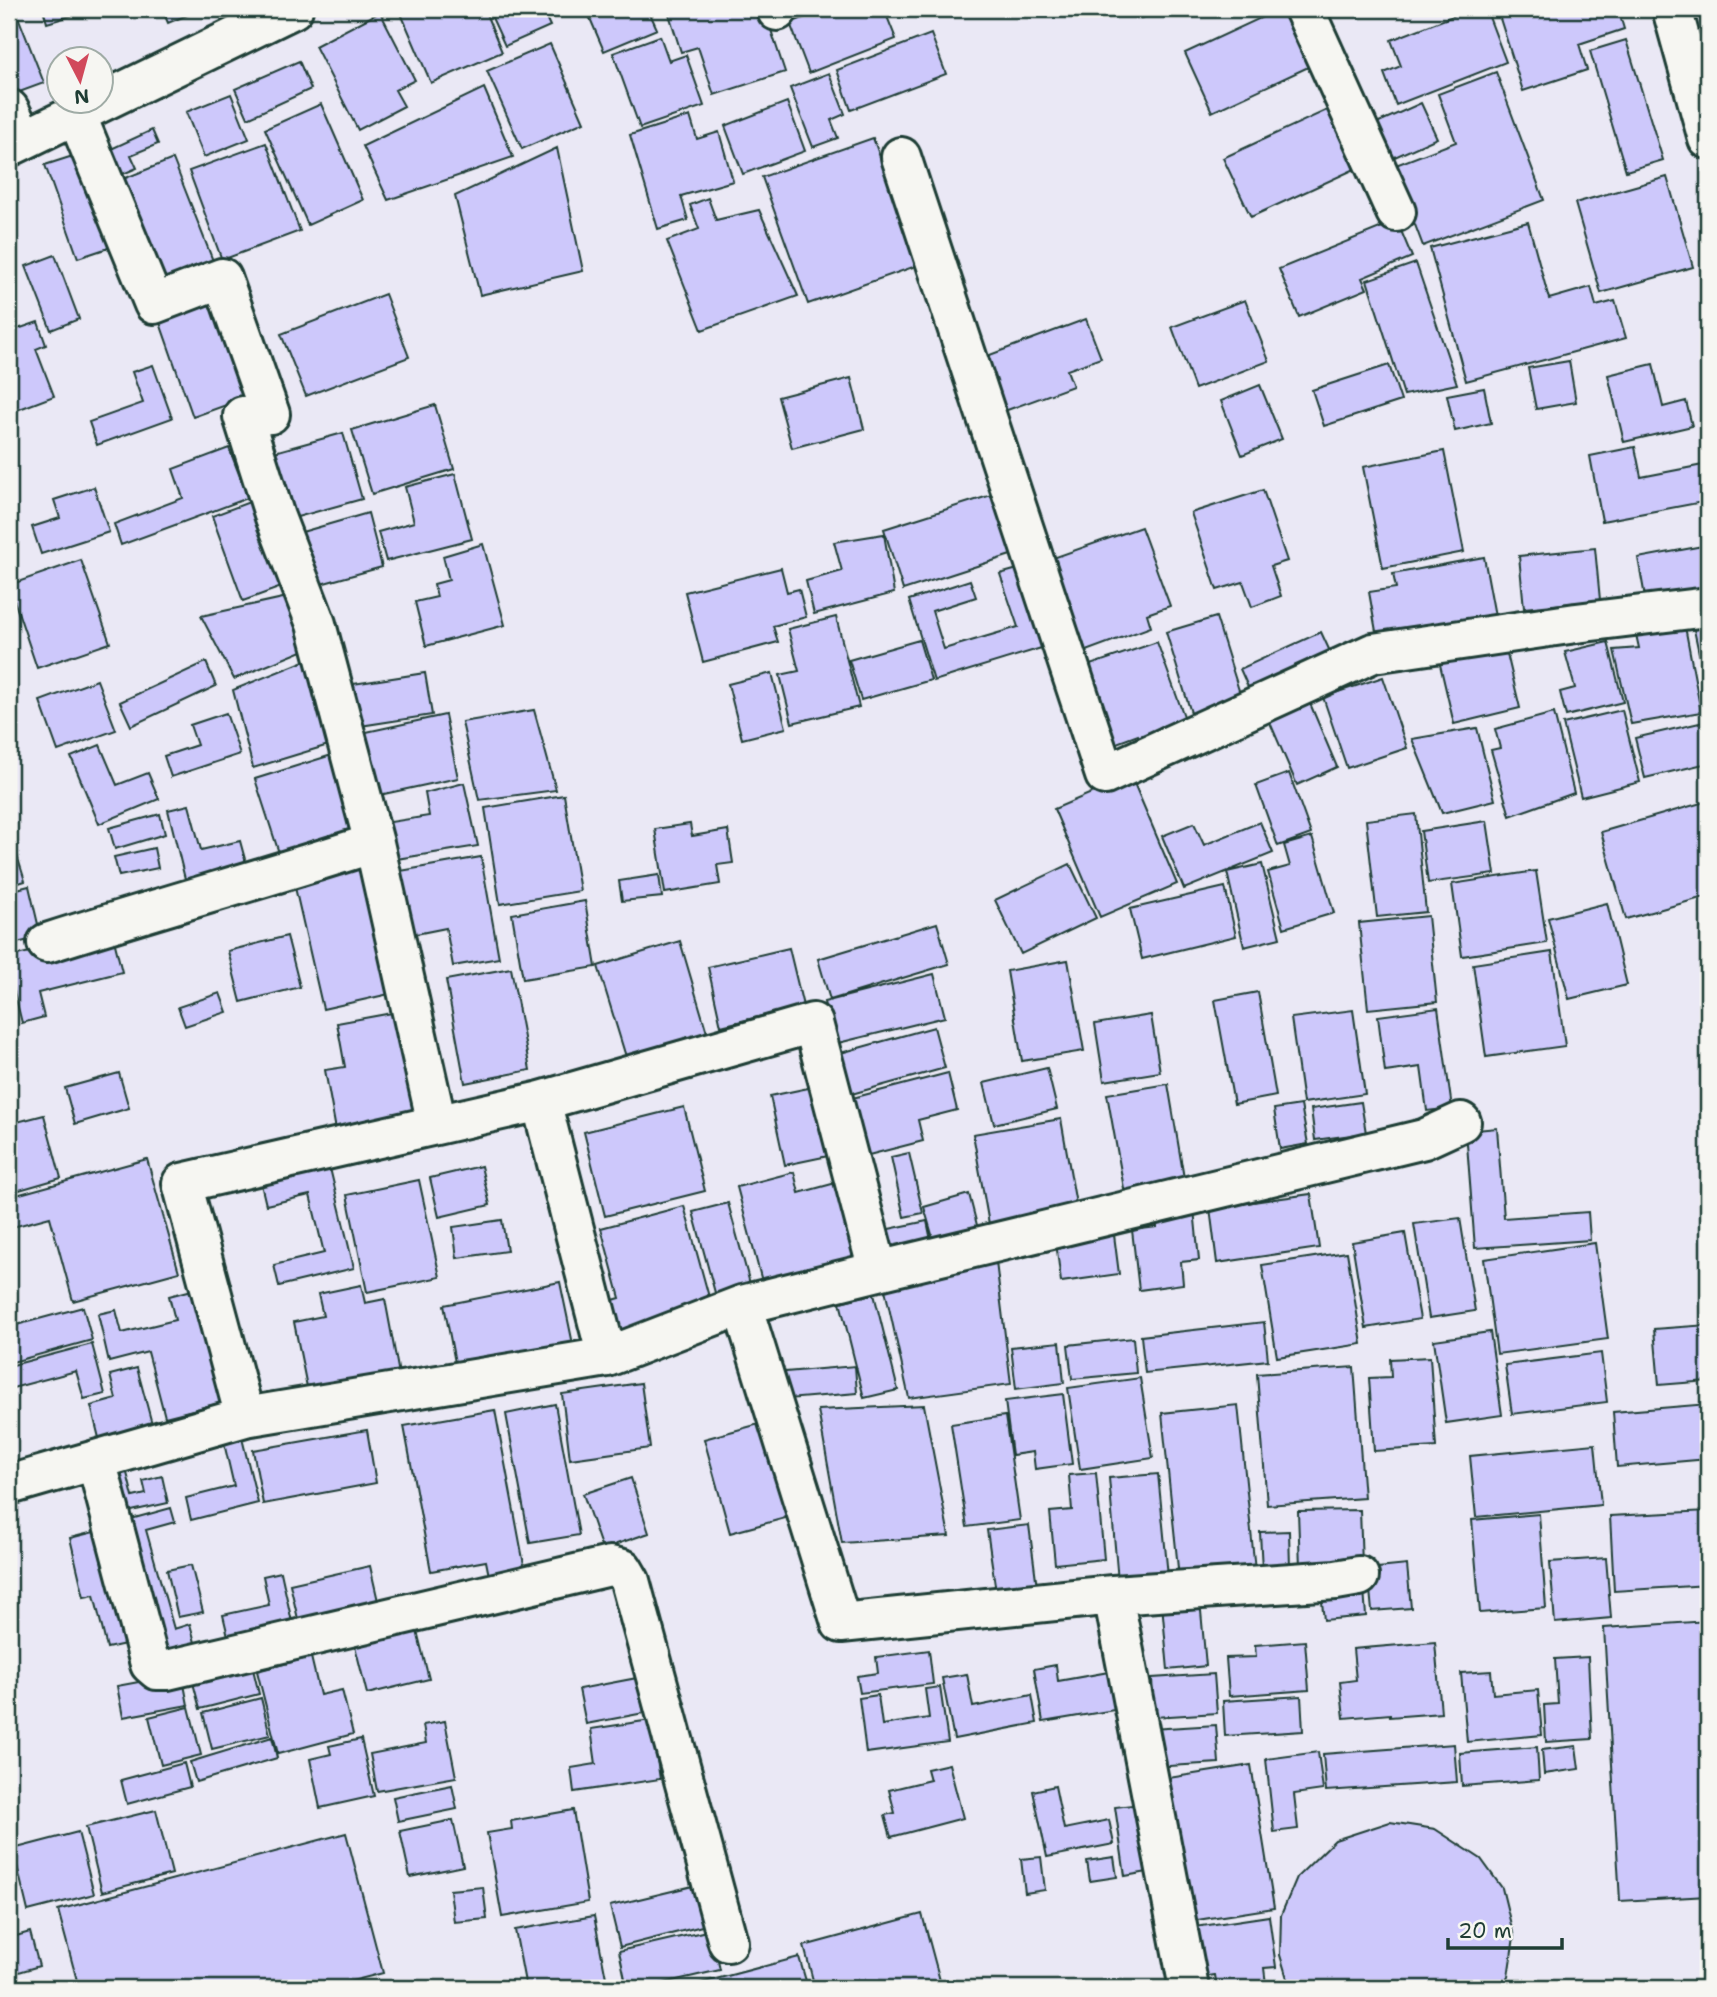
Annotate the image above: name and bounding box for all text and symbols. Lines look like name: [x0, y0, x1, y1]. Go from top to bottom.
north arrow: [46, 46, 116, 116]
text: N: [73, 83, 91, 110]
scale bar: [1448, 1906, 1561, 1950]
text: 20 m: [1458, 1917, 1512, 1945]

